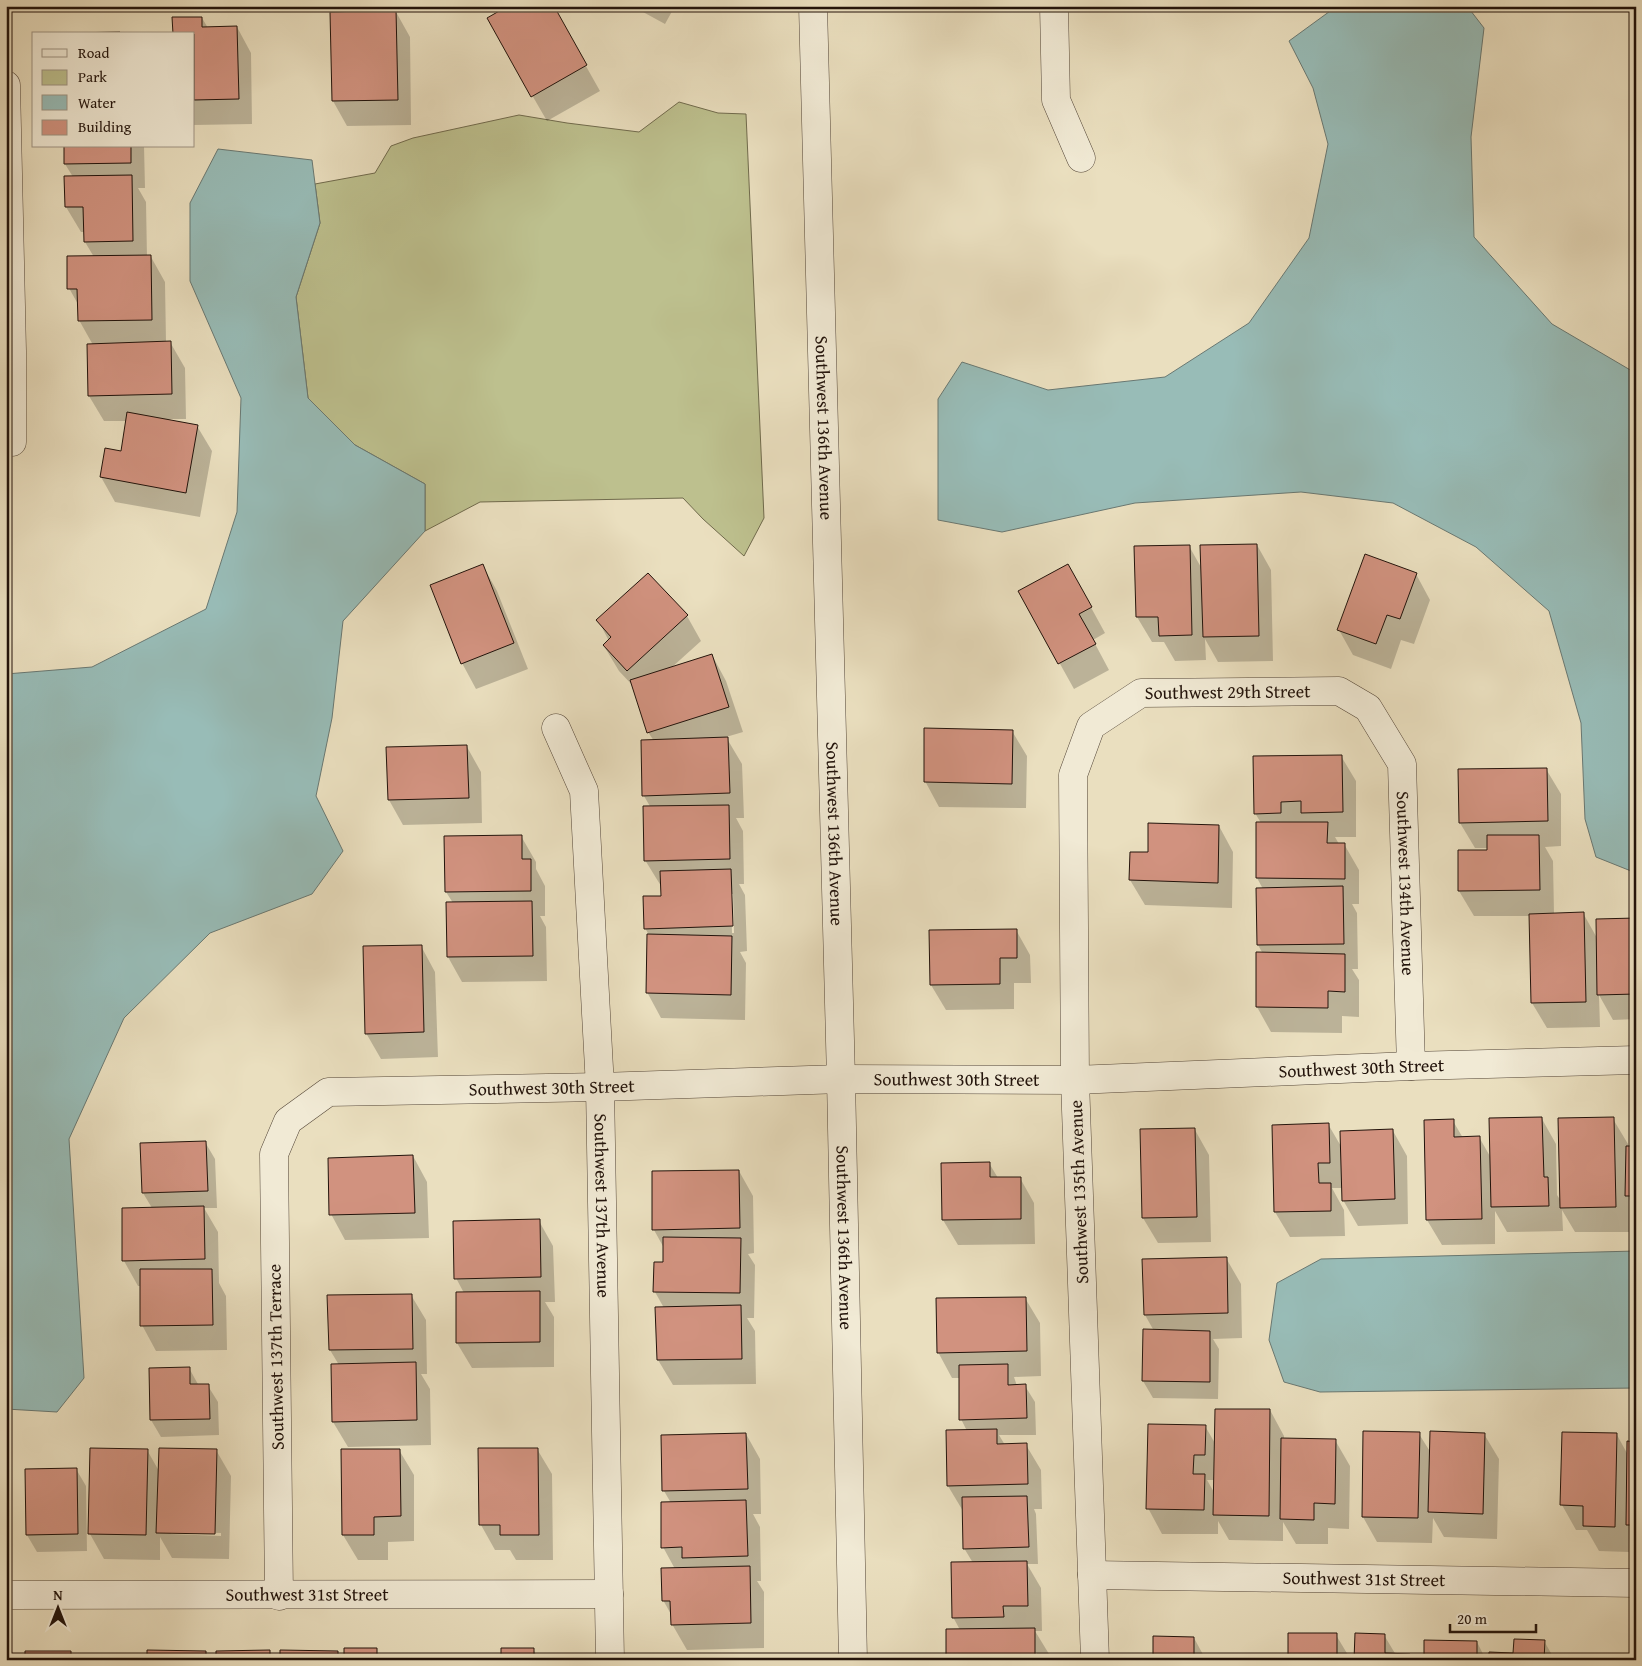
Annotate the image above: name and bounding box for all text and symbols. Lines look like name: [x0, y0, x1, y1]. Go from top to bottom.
legend: [32, 32, 195, 148]
text: Road: [78, 42, 109, 63]
text: Park: [78, 66, 107, 87]
text: Water: [78, 92, 116, 113]
text: Building: [78, 116, 132, 137]
street label: Southwest 136th Avenue: [809, 335, 840, 520]
street label: Southwest 29th Street: [1144, 677, 1311, 706]
street label: Southwest 136th Avenue: [819, 741, 851, 926]
street label: Southwest 134th Avenue: [1390, 791, 1422, 976]
street label: Southwest 30th Street: [1278, 1051, 1445, 1085]
street label: Southwest 30th Street: [874, 1065, 1040, 1093]
street label: Southwest 30th Street: [468, 1072, 636, 1102]
street label: Southwest 135th Avenue: [1062, 1099, 1095, 1285]
street label: Southwest 137th Avenue: [587, 1113, 618, 1298]
street label: Southwest 136th Avenue: [829, 1145, 860, 1330]
street label: Southwest 137th Terrace: [260, 1264, 291, 1450]
street label: Southwest 31st Street: [1282, 1564, 1446, 1593]
street label: Southwest 31st Street: [225, 1580, 389, 1608]
north arrow: [32, 1584, 82, 1634]
text: N: [53, 1585, 63, 1605]
scale bar: [1450, 1601, 1536, 1633]
text: 20 m: [1457, 1608, 1488, 1629]

